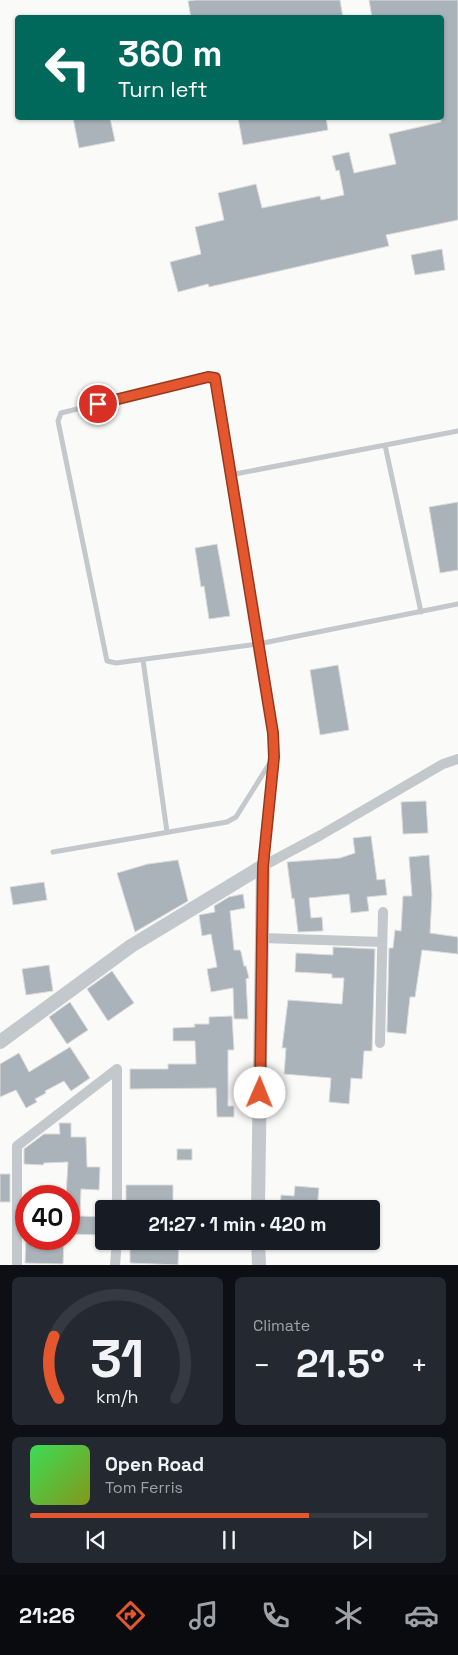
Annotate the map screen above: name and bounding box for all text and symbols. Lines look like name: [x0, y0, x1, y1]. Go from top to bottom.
text: 360 m: [118, 32, 222, 76]
icon: left: [35, 35, 100, 100]
text: Turn left: [118, 75, 208, 103]
pin: [77, 383, 119, 425]
icon: arrive: [84, 390, 112, 418]
position arrow: [233, 1066, 285, 1118]
speed limit sign: 40: [15, 1185, 80, 1250]
text: 21:27 · 1 min · 420 m: [149, 1212, 326, 1237]
text: Climate: [253, 1315, 310, 1336]
text: 31: [90, 1326, 145, 1392]
text: 21.5°: [296, 1340, 385, 1388]
text: −: [253, 1347, 270, 1383]
text: +: [411, 1347, 428, 1383]
text: km/h: [96, 1385, 139, 1408]
text: Open Road: [105, 1452, 204, 1477]
text: Tom Ferris: [105, 1477, 183, 1498]
icon: previous: [82, 1526, 110, 1554]
icon: pause: [215, 1526, 243, 1554]
icon: next: [348, 1526, 376, 1554]
icon: directions: [113, 1598, 148, 1633]
icon: music: [186, 1598, 221, 1633]
icon: phone: [258, 1598, 293, 1633]
icon: climate: [331, 1598, 366, 1633]
icon: car: [404, 1598, 439, 1633]
text: 21:26: [19, 1601, 75, 1629]

